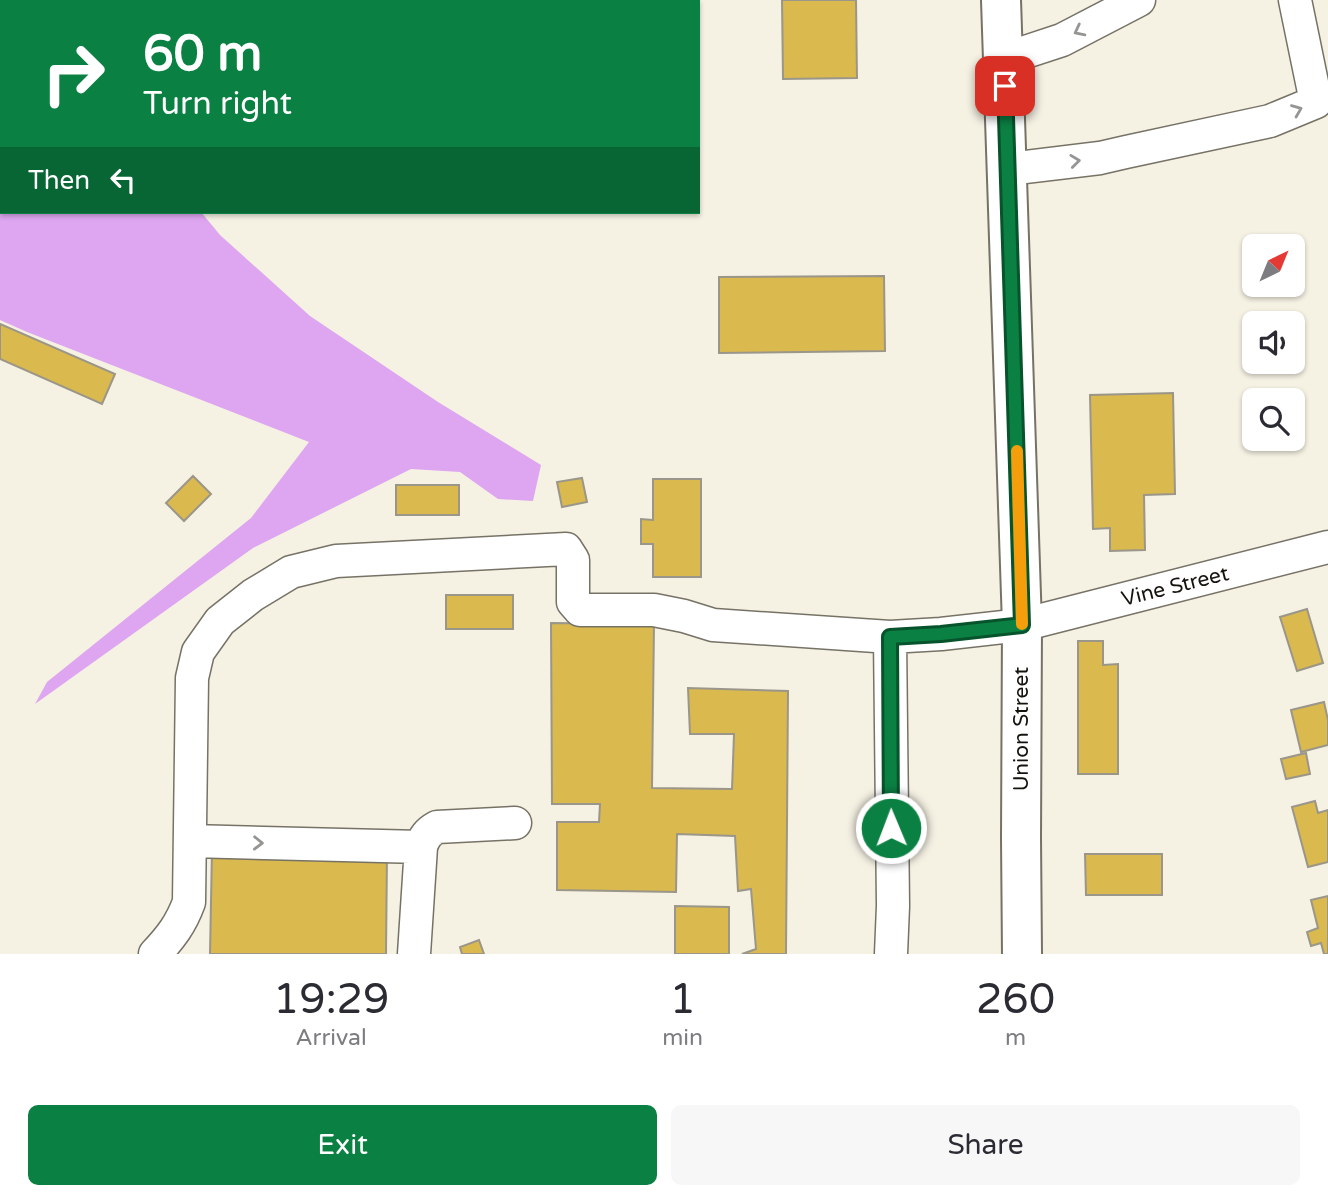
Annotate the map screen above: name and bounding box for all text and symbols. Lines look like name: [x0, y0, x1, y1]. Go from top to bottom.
one-way arrow: [1074, 23, 1086, 37]
text: 60 m: [143, 25, 262, 84]
icon: right: [28, 28, 119, 119]
pin: [975, 56, 1035, 116]
icon: arrive: [986, 67, 1024, 105]
text: Turn right: [143, 85, 292, 123]
one-way arrow: [1289, 104, 1302, 118]
one-way arrow: [1070, 154, 1081, 169]
icon: left: [104, 161, 142, 199]
text: Then: [28, 165, 90, 196]
north arrow: [1242, 234, 1306, 298]
map controls: [1242, 234, 1305, 451]
button: sound: [1242, 311, 1305, 374]
button: search: [1242, 388, 1305, 451]
street label: Vine Street: [1119, 561, 1231, 612]
street label: Union Street: [1009, 667, 1034, 791]
position arrow: [854, 791, 928, 865]
one-way arrow: [253, 835, 264, 851]
text: 19:29: [273, 974, 389, 1025]
text: 1: [669, 974, 696, 1025]
text: 260: [976, 974, 1055, 1025]
text: Arrival: [296, 1024, 367, 1052]
text: min: [662, 1024, 703, 1052]
text: m: [1005, 1024, 1026, 1052]
button: Exit: [28, 1105, 657, 1185]
button: Share: [671, 1105, 1300, 1185]

